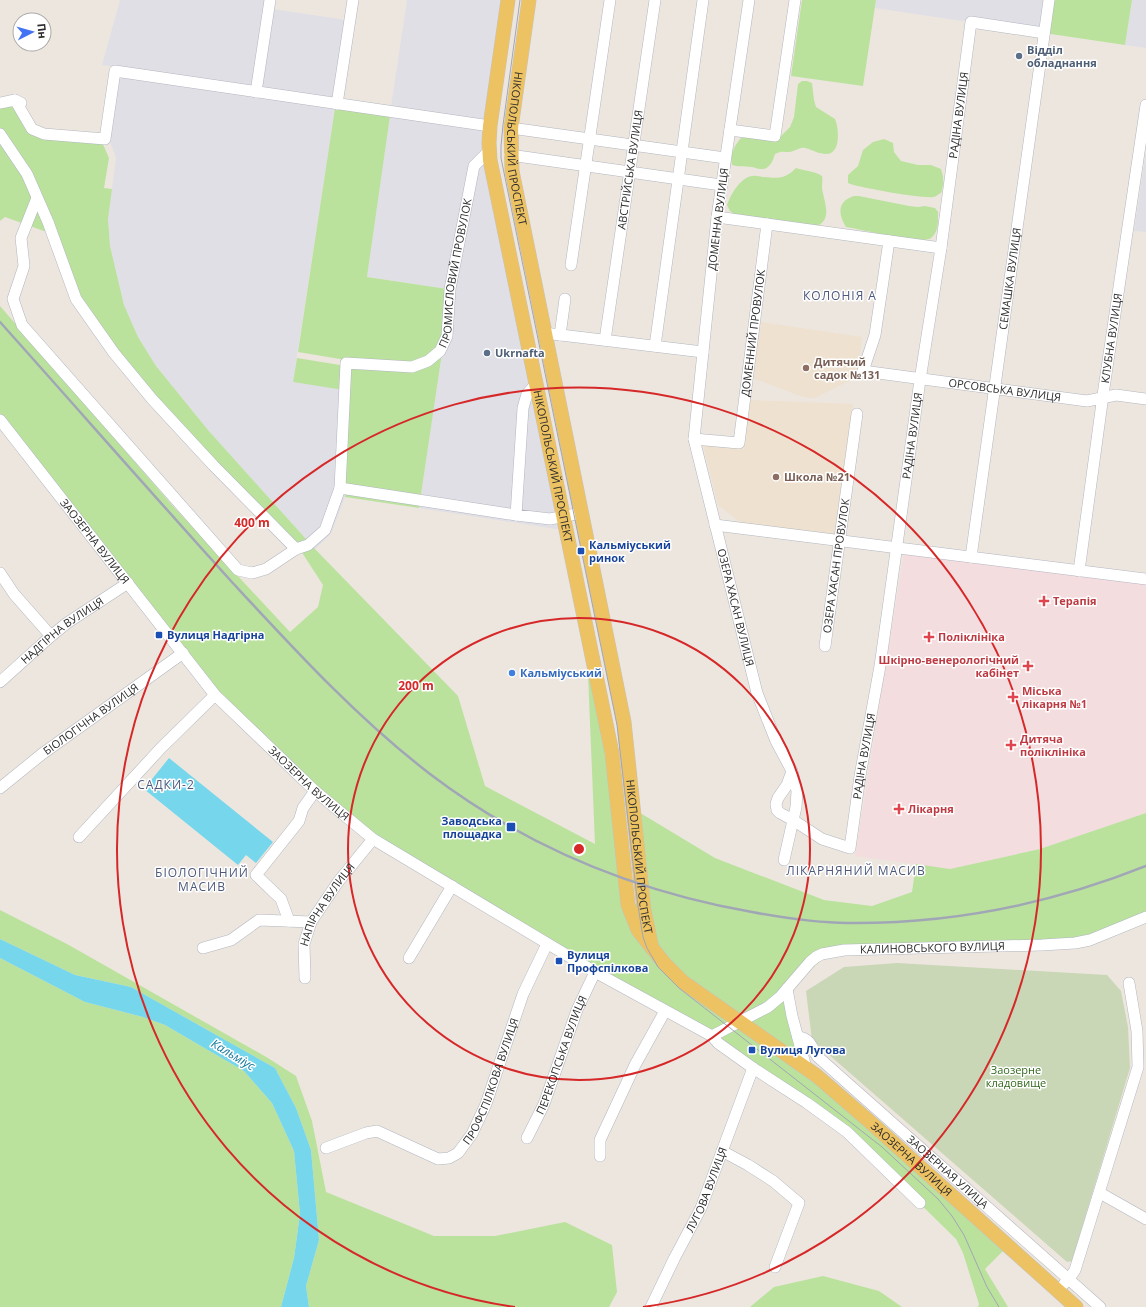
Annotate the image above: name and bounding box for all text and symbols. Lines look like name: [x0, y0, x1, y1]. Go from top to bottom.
north arrow: [12, 12, 52, 52]
text: Пн: [34, 22, 51, 39]
place label: Відділ обладнання: [1027, 42, 1097, 70]
marker: Відділ обладнання: [1014, 51, 1024, 61]
street label: НІКОПОЛЬСЬКИЙ ПРОСПЕКТ: [504, 71, 531, 227]
street label: РАДІНА ВУЛИЦЯ: [945, 71, 971, 159]
street label: АВСТРІЙСЬКА ВУЛИЦЯ: [613, 109, 646, 231]
street label: ДОМЕННА ВУЛИЦЯ: [704, 167, 731, 271]
street label: ПРОМИСЛОВИЙ ПРОВУЛОК: [435, 197, 475, 350]
street label: СЕМАШКА ВУЛИЦЯ: [995, 227, 1024, 331]
street label: ДОМЕННИЙ ПРОВУЛОК: [737, 268, 768, 397]
district label: КОЛОНІЯ А: [803, 287, 877, 304]
street label: КЛУБНА ВУЛИЦЯ: [1097, 292, 1125, 384]
place label: Ukrnafta: [495, 345, 545, 360]
marker: Ukrnafta: [482, 348, 492, 358]
place label: Дитячий садок №131: [814, 354, 880, 382]
marker: Дитячий садок №131: [801, 363, 811, 373]
street label: ОРСОВСЬКА ВУЛИЦЯ: [948, 375, 1062, 404]
street label: НІКОПОЛЬСЬКИЙ ПРОСПЕКТ: [531, 389, 576, 544]
street label: РАДІНА ВУЛИЦЯ: [898, 391, 925, 480]
place label: Школа №21: [784, 469, 850, 484]
marker: Школа №21: [771, 472, 781, 482]
street label: ЗАОЗЕРНА ВУЛИЦЯ: [57, 495, 133, 587]
street label: ОЗЕРА ХАСАН ПРОВУЛОК: [819, 497, 852, 634]
text: 400 m: [234, 514, 270, 531]
place label: Кальміуський ринок: [589, 537, 671, 565]
marker: Кальміуський ринок: [576, 546, 586, 556]
street label: ОЗЕРА ХАСАН ВУЛИЦЯ: [714, 547, 758, 668]
street label: НАДГІРНА ВУЛИЦЯ: [17, 593, 106, 667]
place label: Терапія: [1053, 593, 1097, 608]
marker: Терапія: [1038, 595, 1050, 607]
place label: Вулиця Надгірна: [167, 627, 264, 642]
place label: Поліклініка: [938, 629, 1005, 644]
marker: Вулиця Надгірна: [154, 630, 164, 640]
marker: Поліклініка: [923, 631, 935, 643]
place label: Шкірно-венерологічний кабінет: [879, 652, 1019, 680]
marker: Шкірно-венерологічний кабінет: [1022, 660, 1034, 672]
place label: Кальміуський: [520, 665, 602, 680]
marker: Кальміуський: [507, 668, 517, 678]
text: 200 m: [398, 677, 434, 694]
street label: БІОЛОГІЧНА ВУЛИЦЯ: [40, 679, 141, 758]
place label: Міська лікарня №1: [1022, 683, 1087, 711]
marker: Міська лікарня №1: [1007, 691, 1019, 703]
street label: РАДІНА ВУЛИЦЯ: [849, 712, 878, 800]
place label: Дитяча поліклініка: [1020, 731, 1086, 759]
marker: Дитяча поліклініка: [1005, 739, 1017, 751]
street label: ЗАОЗЕРНА ВУЛИЦЯ: [266, 742, 353, 823]
district label: САДКИ-2: [137, 776, 195, 793]
street label: НІКОПОЛЬСЬКИЙ ПРОСПЕКТ: [623, 779, 657, 935]
place label: Лікарня: [908, 801, 954, 816]
marker: Лікарня: [893, 803, 905, 815]
place label: Заводська площадка: [441, 813, 502, 841]
marker: Заводська площадка: [505, 821, 517, 833]
centre of rings: [572, 842, 586, 856]
street label: НАПІРНА ВУЛИЦЯ: [296, 859, 358, 948]
district label: ЛІКАРНЯНИЙ МАСИВ: [786, 862, 926, 879]
district label: БІОЛОГІЧНИЙ МАСИВ: [155, 864, 249, 895]
street label: КАЛИНОВСЬКОГО ВУЛИЦЯ: [860, 938, 1005, 957]
place label: Вулиця Профспілкова: [567, 947, 648, 975]
marker: Вулиця Профспілкова: [554, 956, 564, 966]
street label: ПЕРЕКОПСЬКА ВУЛИЦЯ: [532, 993, 590, 1117]
street label: ПРОФСПІЛКОВА ВУЛИЦЯ: [459, 1016, 521, 1147]
water label: Кальміус: [208, 1035, 259, 1075]
place label: Вулиця Лугова: [760, 1042, 846, 1057]
marker: Вулиця Лугова: [747, 1045, 757, 1055]
park label: Заозерне кладовище: [986, 1062, 1046, 1090]
street label: ЗАОЗЕРНА ВУЛИЦЯ: [868, 1118, 956, 1199]
street label: ЗАОЗЕРНАЯ УЛИЦА: [904, 1131, 992, 1212]
street label: ЛУГОВА ВУЛИЦЯ: [682, 1145, 730, 1235]

